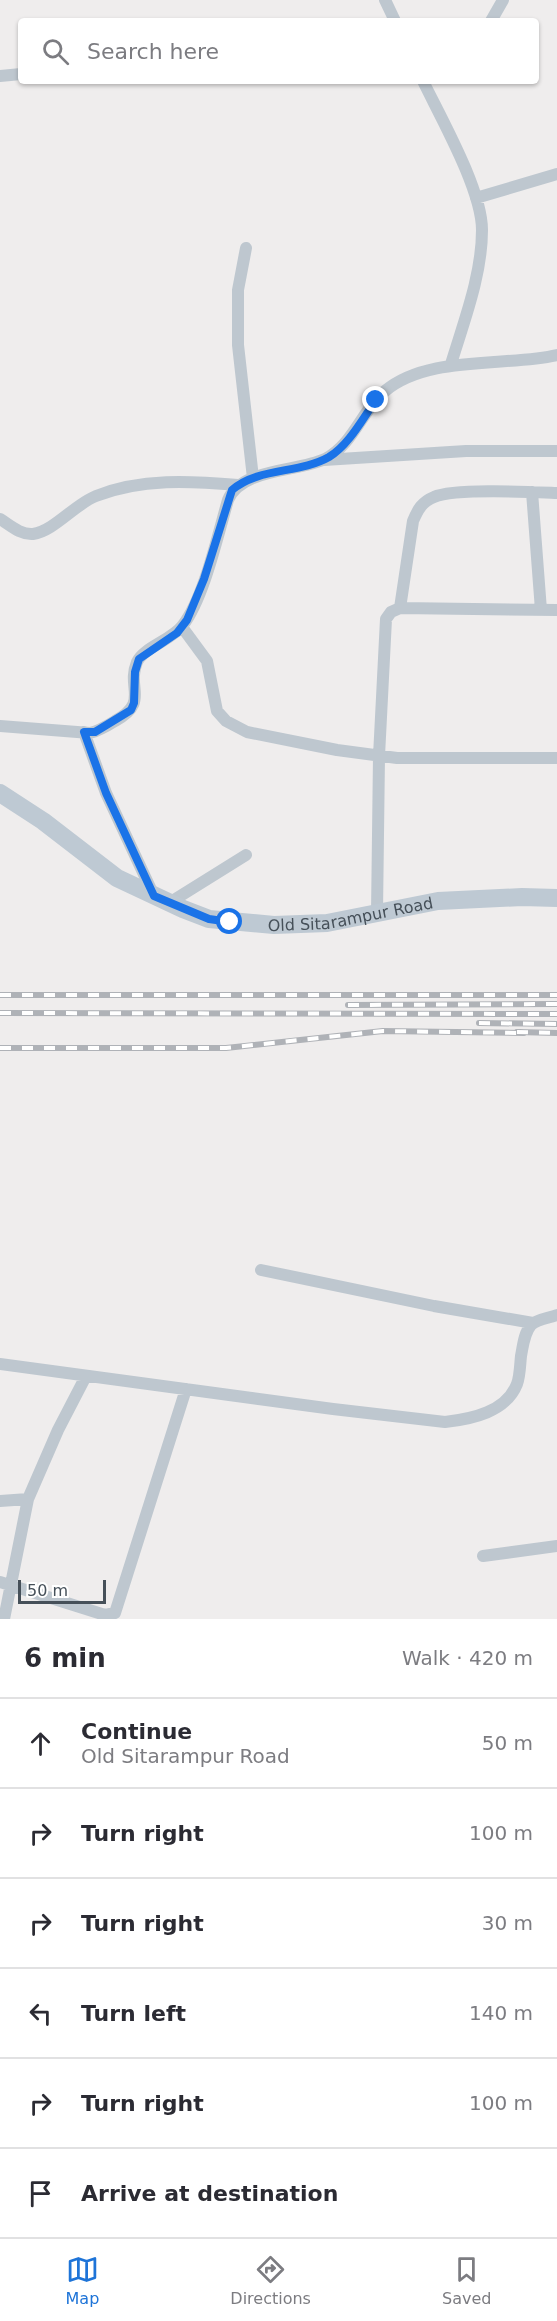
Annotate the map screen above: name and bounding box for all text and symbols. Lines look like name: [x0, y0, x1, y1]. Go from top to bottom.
search box: [18, 18, 539, 84]
icon: search: [39, 35, 72, 68]
text: Search here: [87, 39, 219, 64]
route end: [362, 386, 388, 412]
street label: Old Sitarampur Road: [267, 893, 435, 936]
route start: [216, 908, 242, 934]
scale bar: [18, 1577, 106, 1604]
text: 50 m: [27, 1581, 68, 1600]
text: 6 min: [24, 1643, 106, 1673]
text: Walk · 420 m: [402, 1646, 533, 1670]
text: Continue: [81, 1719, 192, 1744]
icon: ahead: [24, 1727, 57, 1760]
text: 50 m: [482, 1731, 533, 1755]
text: Old Sitarampur Road: [81, 1744, 290, 1768]
icon: right: [24, 1817, 57, 1850]
text: Turn right: [81, 1821, 204, 1846]
text: 100 m: [469, 1821, 533, 1845]
icon: right: [24, 1907, 57, 1940]
text: Turn right: [81, 1911, 204, 1936]
text: 30 m: [482, 1911, 533, 1935]
icon: left: [24, 1997, 57, 2030]
text: Turn left: [81, 2001, 186, 2026]
text: 140 m: [469, 2001, 533, 2025]
icon: right: [24, 2087, 57, 2120]
text: Turn right: [81, 2091, 204, 2116]
text: 100 m: [469, 2091, 533, 2115]
icon: arrive: [24, 2177, 57, 2210]
text: Arrive at destination: [81, 2181, 338, 2206]
tab: Map: [66, 2253, 99, 2308]
tab: Directions: [230, 2253, 311, 2308]
tab: Saved: [442, 2253, 491, 2308]

